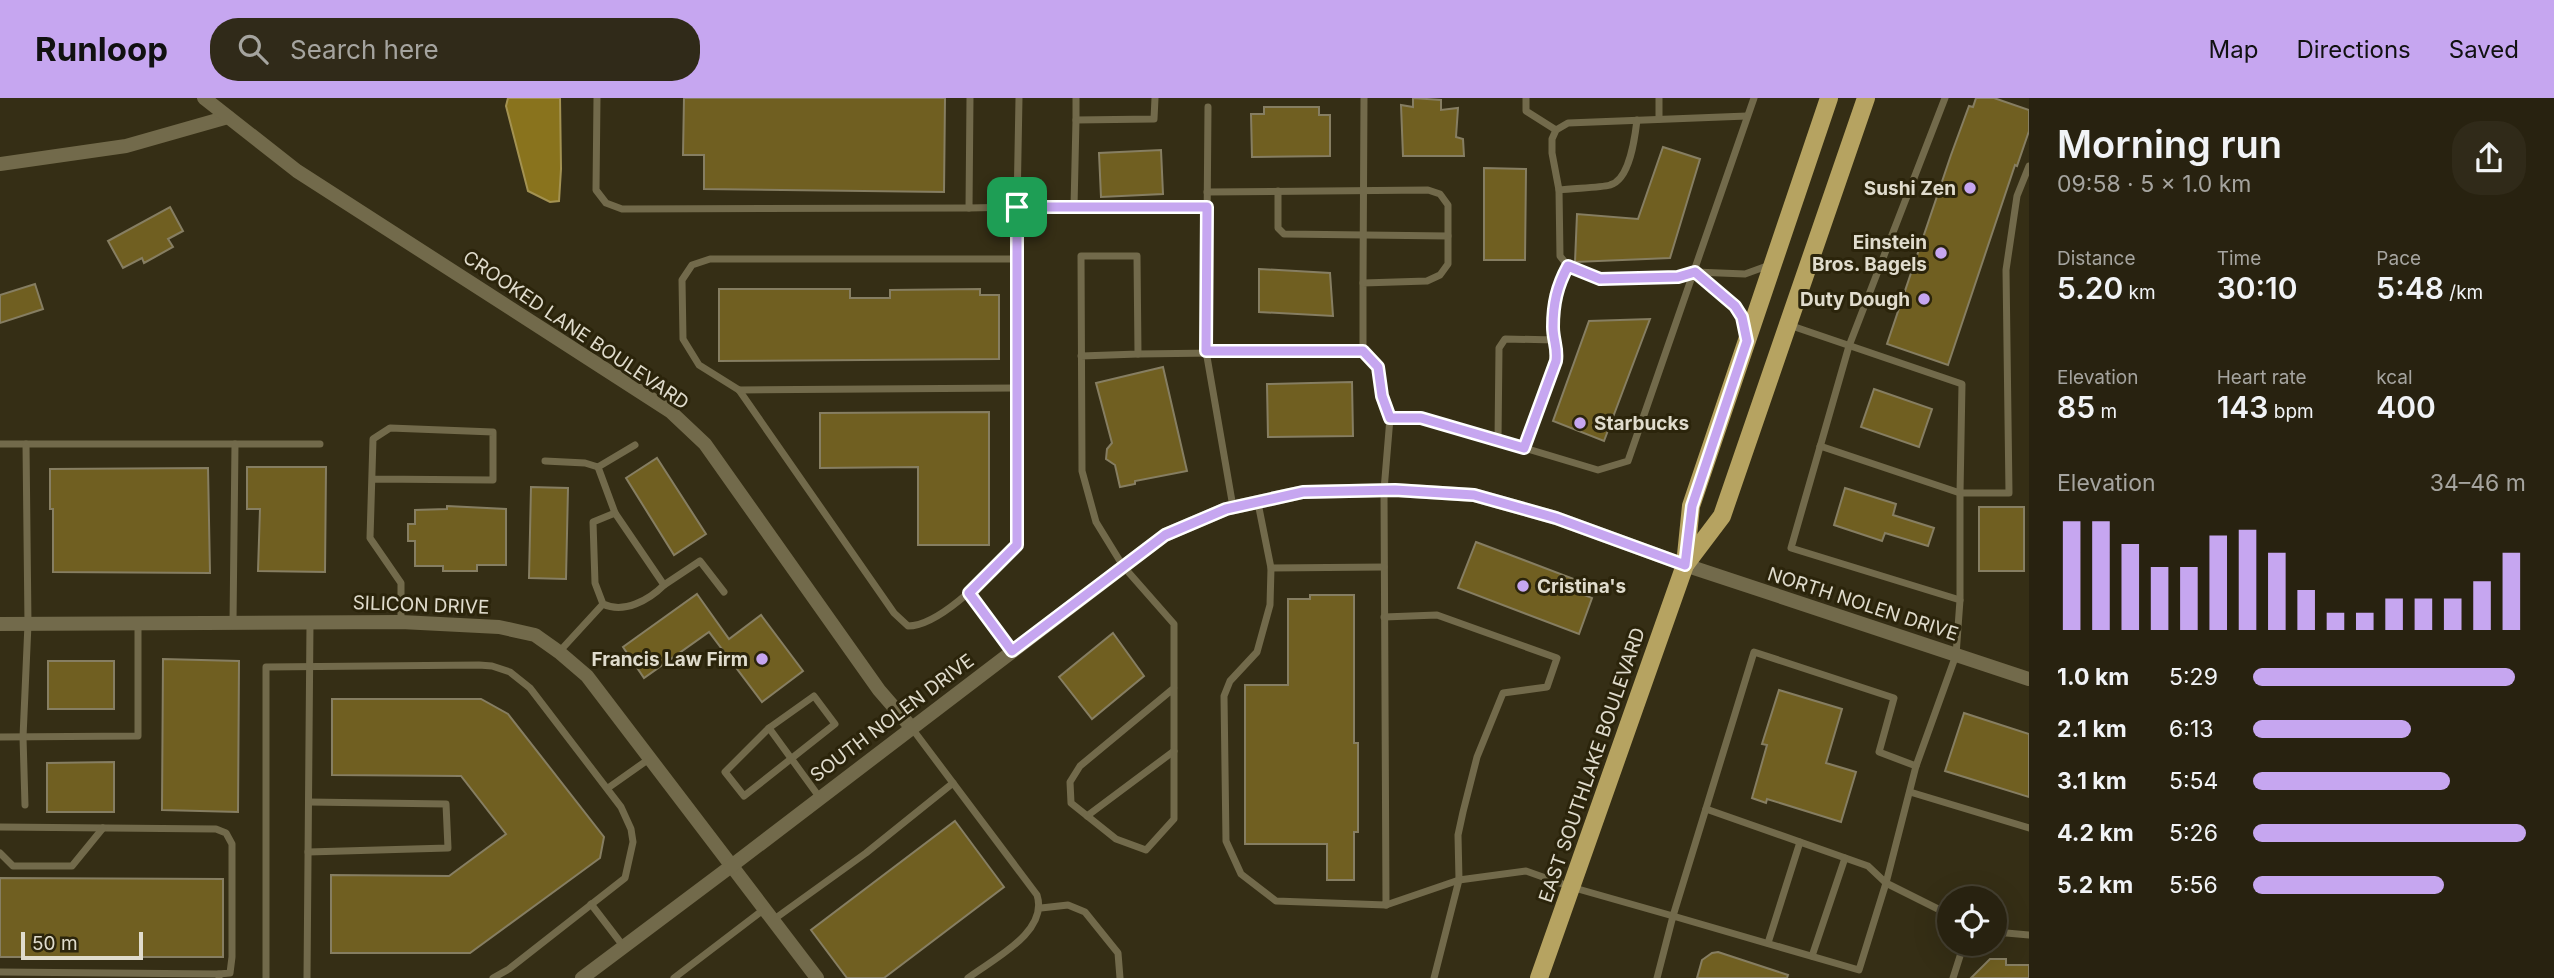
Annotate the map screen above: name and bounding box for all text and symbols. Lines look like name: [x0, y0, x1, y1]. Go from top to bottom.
search box: [210, 18, 700, 81]
text: Runloop: [35, 29, 168, 69]
icon: search: [234, 30, 272, 68]
text: Search here: [290, 34, 439, 65]
text: Map: [2209, 35, 2258, 64]
text: Directions: [2296, 35, 2411, 64]
text: Saved: [2449, 35, 2519, 64]
text: Morning run: [2057, 121, 2282, 167]
button: share: [2452, 121, 2526, 195]
text: 09:58 · 5 × 1.0 km: [2057, 170, 2251, 198]
pin: [987, 177, 1047, 237]
place label: Sushi Zen: [1864, 177, 1956, 200]
marker: Sushi Zen: [1962, 180, 1978, 196]
icon: arrive: [998, 188, 1036, 226]
place label: Einstein Bros. Bagels: [1812, 231, 1927, 276]
marker: Einstein Bros. Bagels: [1933, 245, 1949, 261]
street label: CROOKED LANE BOULEVARD: [459, 246, 693, 414]
text: Distance: [2057, 247, 2135, 270]
text: Time: [2217, 247, 2261, 270]
text: Pace: [2376, 247, 2421, 270]
text: 5.20: [2057, 270, 2123, 306]
text: 30:10: [2217, 270, 2298, 306]
text: 5:48: [2376, 270, 2444, 306]
text: km: [2123, 281, 2156, 304]
text: /km: [2444, 281, 2483, 304]
place label: Duty Dough: [1800, 288, 1910, 311]
marker: Duty Dough: [1916, 291, 1932, 307]
text: Elevation: [2057, 366, 2138, 389]
text: Heart rate: [2217, 366, 2307, 389]
text: kcal: [2376, 366, 2413, 389]
text: 85: [2057, 389, 2095, 425]
text: 143: [2217, 389, 2268, 425]
text: 400: [2376, 389, 2436, 425]
text: m: [2095, 400, 2117, 423]
text: bpm: [2268, 400, 2314, 423]
place label: Starbucks: [1594, 412, 1689, 435]
marker: Starbucks: [1572, 415, 1588, 431]
text: Elevation: [2057, 469, 2156, 497]
text: 34–46 m: [2430, 469, 2526, 497]
street label: NORTH NOLEN DRIVE: [1765, 562, 1961, 646]
place label: Cristina's: [1537, 575, 1626, 598]
marker: Cristina's: [1515, 578, 1531, 594]
street label: SILICON DRIVE: [352, 591, 490, 619]
street label: EAST SOUTHLAKE BOULEVARD: [1534, 625, 1650, 905]
place label: Francis Law Firm: [591, 648, 748, 671]
street label: SOUTH NOLEN DRIVE: [806, 649, 978, 787]
marker: Francis Law Firm: [754, 651, 770, 667]
text: 1.0 km: [2057, 663, 2129, 691]
text: 5:29: [2169, 663, 2218, 691]
text: 2.1 km: [2057, 715, 2127, 743]
text: 6:13: [2169, 715, 2213, 743]
text: 3.1 km: [2057, 767, 2127, 795]
text: 5:54: [2169, 767, 2218, 795]
text: 4.2 km: [2057, 819, 2134, 847]
text: 5:26: [2169, 819, 2218, 847]
text: 5.2 km: [2057, 871, 2133, 899]
text: 5:56: [2169, 871, 2218, 899]
map controls: [1937, 886, 2007, 956]
button: locate: [1937, 886, 2007, 956]
scale bar: [21, 929, 144, 961]
text: 50 m: [32, 932, 78, 955]

